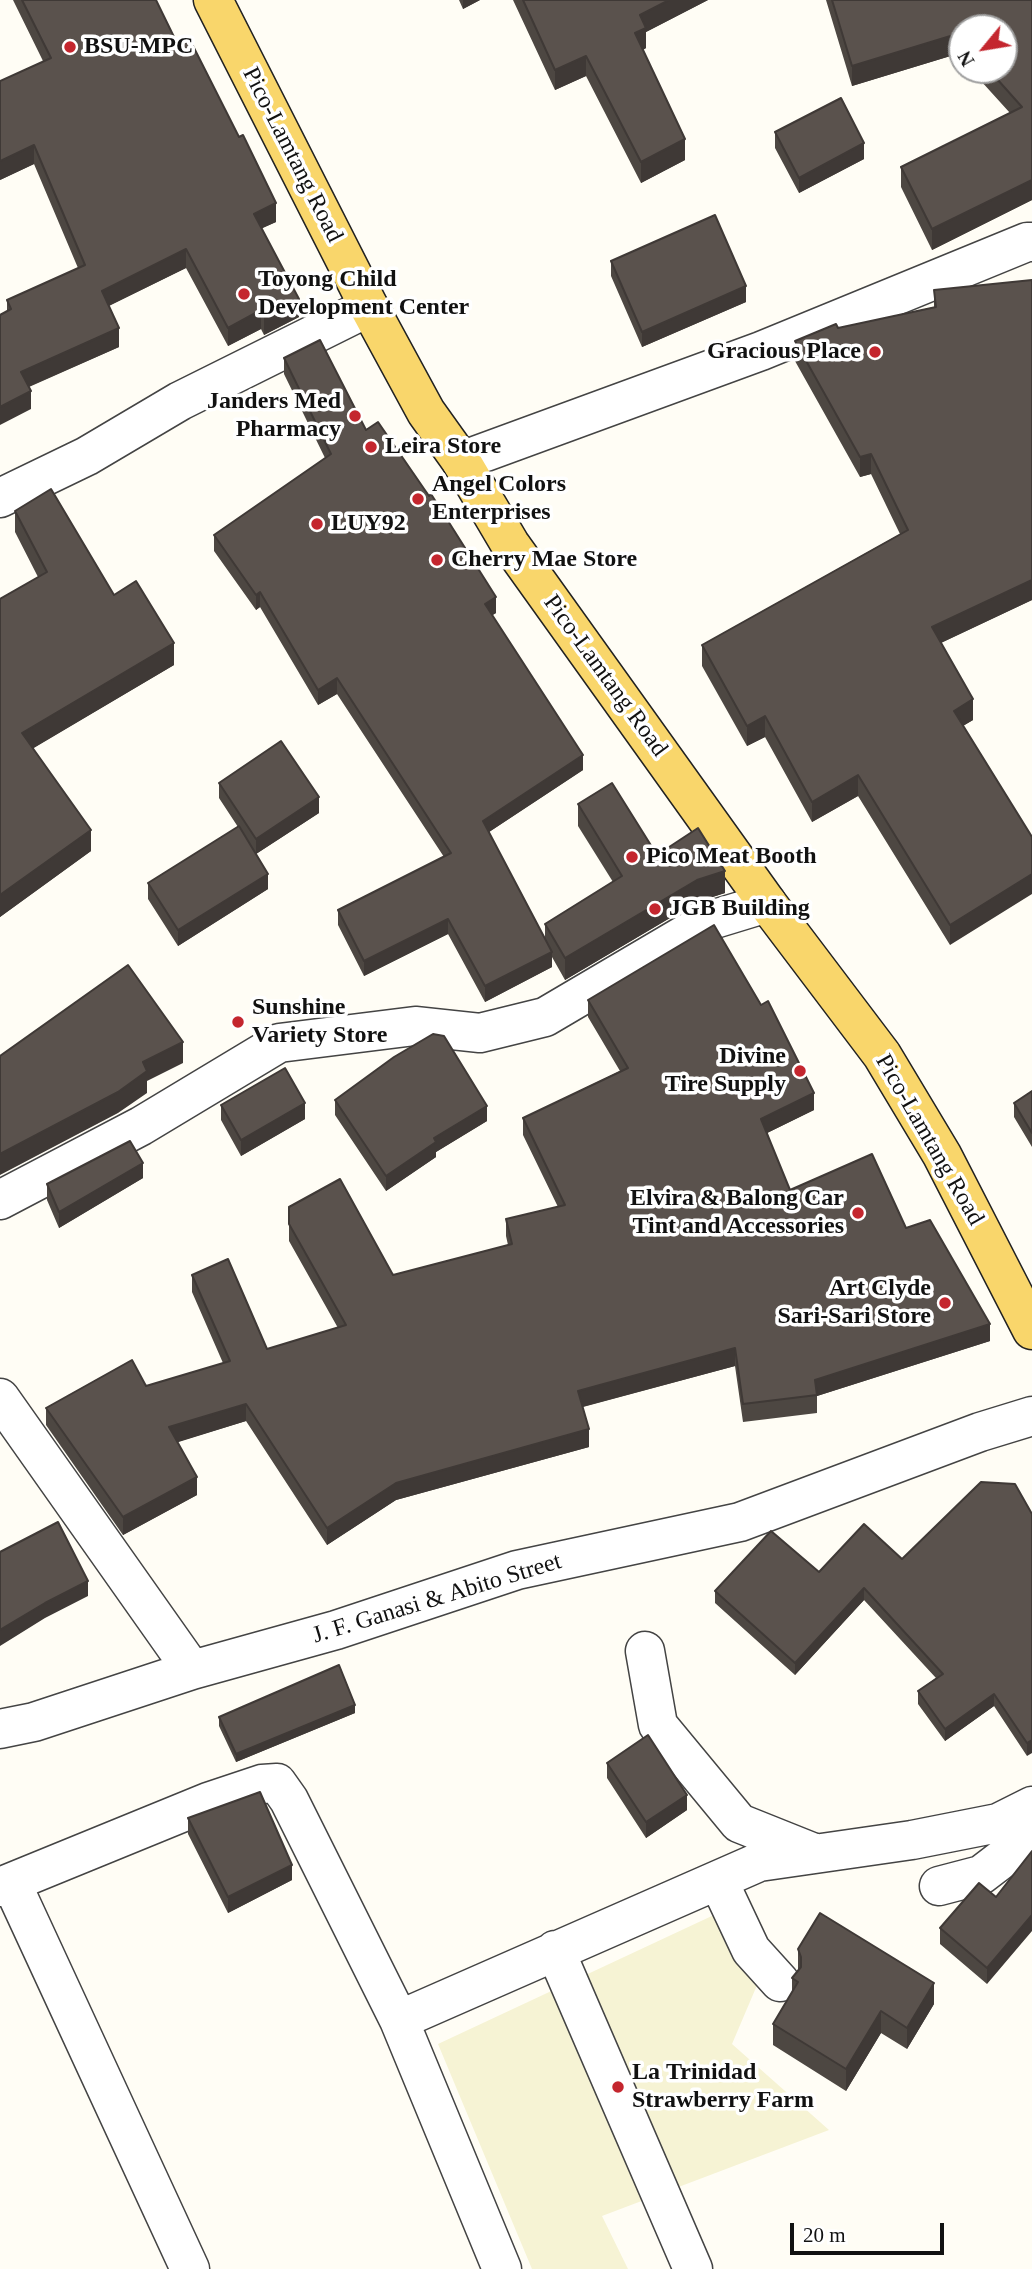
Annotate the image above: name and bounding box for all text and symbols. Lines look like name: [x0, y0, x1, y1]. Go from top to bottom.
north arrow: [948, 14, 1018, 84]
place label: BSU-MPC: [84, 33, 193, 61]
marker: BSU-MPC: [62, 39, 78, 55]
text: N: [954, 48, 979, 70]
street label: Pico-Lamtang Road: [235, 63, 349, 247]
place label: Toyong Child Development Center: [258, 266, 469, 322]
marker: Toyong Child Development Center: [236, 286, 252, 302]
place label: Gracious Place: [707, 338, 861, 366]
marker: Gracious Place: [867, 344, 883, 360]
place label: Janders Med Pharmacy: [207, 388, 341, 444]
marker: Janders Med Pharmacy: [347, 408, 363, 424]
place label: Leira Store: [385, 433, 501, 461]
marker: Leira Store: [363, 439, 379, 455]
place label: Angel Colors Enterprises: [432, 471, 566, 527]
marker: Angel Colors Enterprises: [410, 491, 426, 507]
place label: LUY92: [331, 510, 406, 538]
marker: LUY92: [309, 516, 325, 532]
place label: Cherry Mae Store: [451, 546, 637, 574]
marker: Cherry Mae Store: [429, 552, 445, 568]
street label: Pico-Lamtang Road: [537, 590, 673, 762]
place label: Pico Meat Booth: [646, 843, 817, 871]
marker: Pico Meat Booth: [624, 849, 640, 865]
place label: JGB Building: [669, 895, 810, 923]
marker: JGB Building: [647, 901, 663, 917]
place label: Sunshine Variety Store: [252, 994, 387, 1050]
marker: Sunshine Variety Store: [230, 1014, 246, 1030]
place label: Divine Tire Supply: [665, 1043, 786, 1099]
street label: Pico-Lamtang Road: [868, 1049, 990, 1231]
marker: Divine Tire Supply: [792, 1063, 808, 1079]
place label: Elvira & Balong Car Tint and Accessories: [630, 1185, 844, 1241]
marker: Elvira & Balong Car Tint and Accessories: [850, 1205, 866, 1221]
place label: Art Clyde Sari-Sari Store: [777, 1275, 931, 1331]
marker: Art Clyde Sari-Sari Store: [937, 1295, 953, 1311]
street label: J. F. Ganasi & Abito Street: [309, 1547, 565, 1651]
place label: La Trinidad Strawberry Farm: [632, 2059, 814, 2115]
marker: La Trinidad Strawberry Farm: [610, 2079, 626, 2095]
scale bar: [794, 2210, 948, 2254]
text: 20 m: [803, 2223, 846, 2247]

